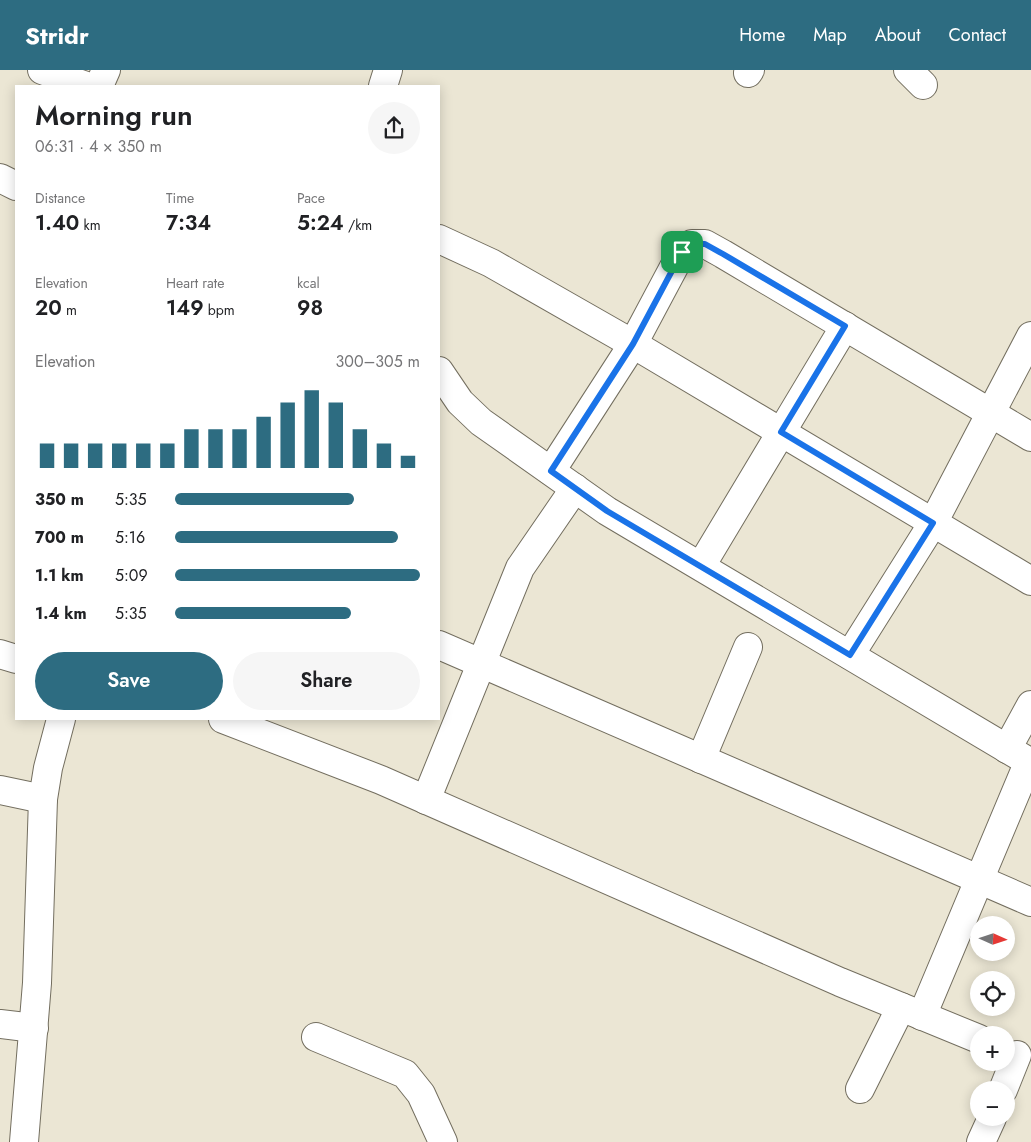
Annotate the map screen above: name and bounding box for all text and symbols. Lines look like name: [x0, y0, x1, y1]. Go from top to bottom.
text: Stridr: [25, 18, 89, 53]
text: Home: [739, 22, 785, 48]
text: Map: [813, 22, 847, 48]
text: About: [875, 22, 920, 48]
text: Contact: [948, 22, 1006, 48]
text: Morning run: [35, 95, 193, 136]
button: share: [368, 102, 420, 154]
text: 06:31 · 4 × 350 m: [35, 135, 162, 158]
text: Distance: [35, 188, 85, 208]
text: Time: [166, 188, 194, 208]
text: Pace: [297, 188, 325, 208]
text: 1.40: [35, 208, 79, 238]
text: 7:34: [166, 208, 211, 238]
text: 5:24: [297, 208, 344, 238]
text: km: [79, 215, 101, 235]
text: /km: [344, 215, 372, 235]
pin: [661, 231, 703, 273]
icon: arrive: [668, 238, 696, 266]
text: Elevation: [35, 273, 88, 293]
text: Heart rate: [166, 273, 224, 293]
text: kcal: [297, 273, 320, 293]
text: 20: [35, 293, 62, 323]
text: 149: [166, 293, 204, 323]
text: 98: [297, 293, 323, 323]
text: m: [62, 300, 77, 320]
text: bpm: [204, 300, 235, 320]
text: Elevation: [35, 350, 95, 373]
text: 300–305 m: [336, 350, 420, 373]
text: 350 m: [35, 488, 84, 511]
text: 5:35: [115, 488, 147, 511]
text: 700 m: [35, 526, 84, 549]
text: 5:16: [115, 526, 145, 549]
text: 1.1 km: [35, 564, 84, 587]
text: 5:09: [115, 564, 148, 587]
text: 1.4 km: [35, 602, 87, 625]
text: 5:35: [115, 602, 147, 625]
button: Save: [35, 652, 223, 710]
button: Share: [233, 652, 420, 710]
north arrow: [970, 916, 1015, 961]
map controls: [970, 916, 1015, 1126]
button: locate: [970, 971, 1015, 1016]
button: +: [970, 1026, 1015, 1071]
button: −: [970, 1081, 1015, 1126]

